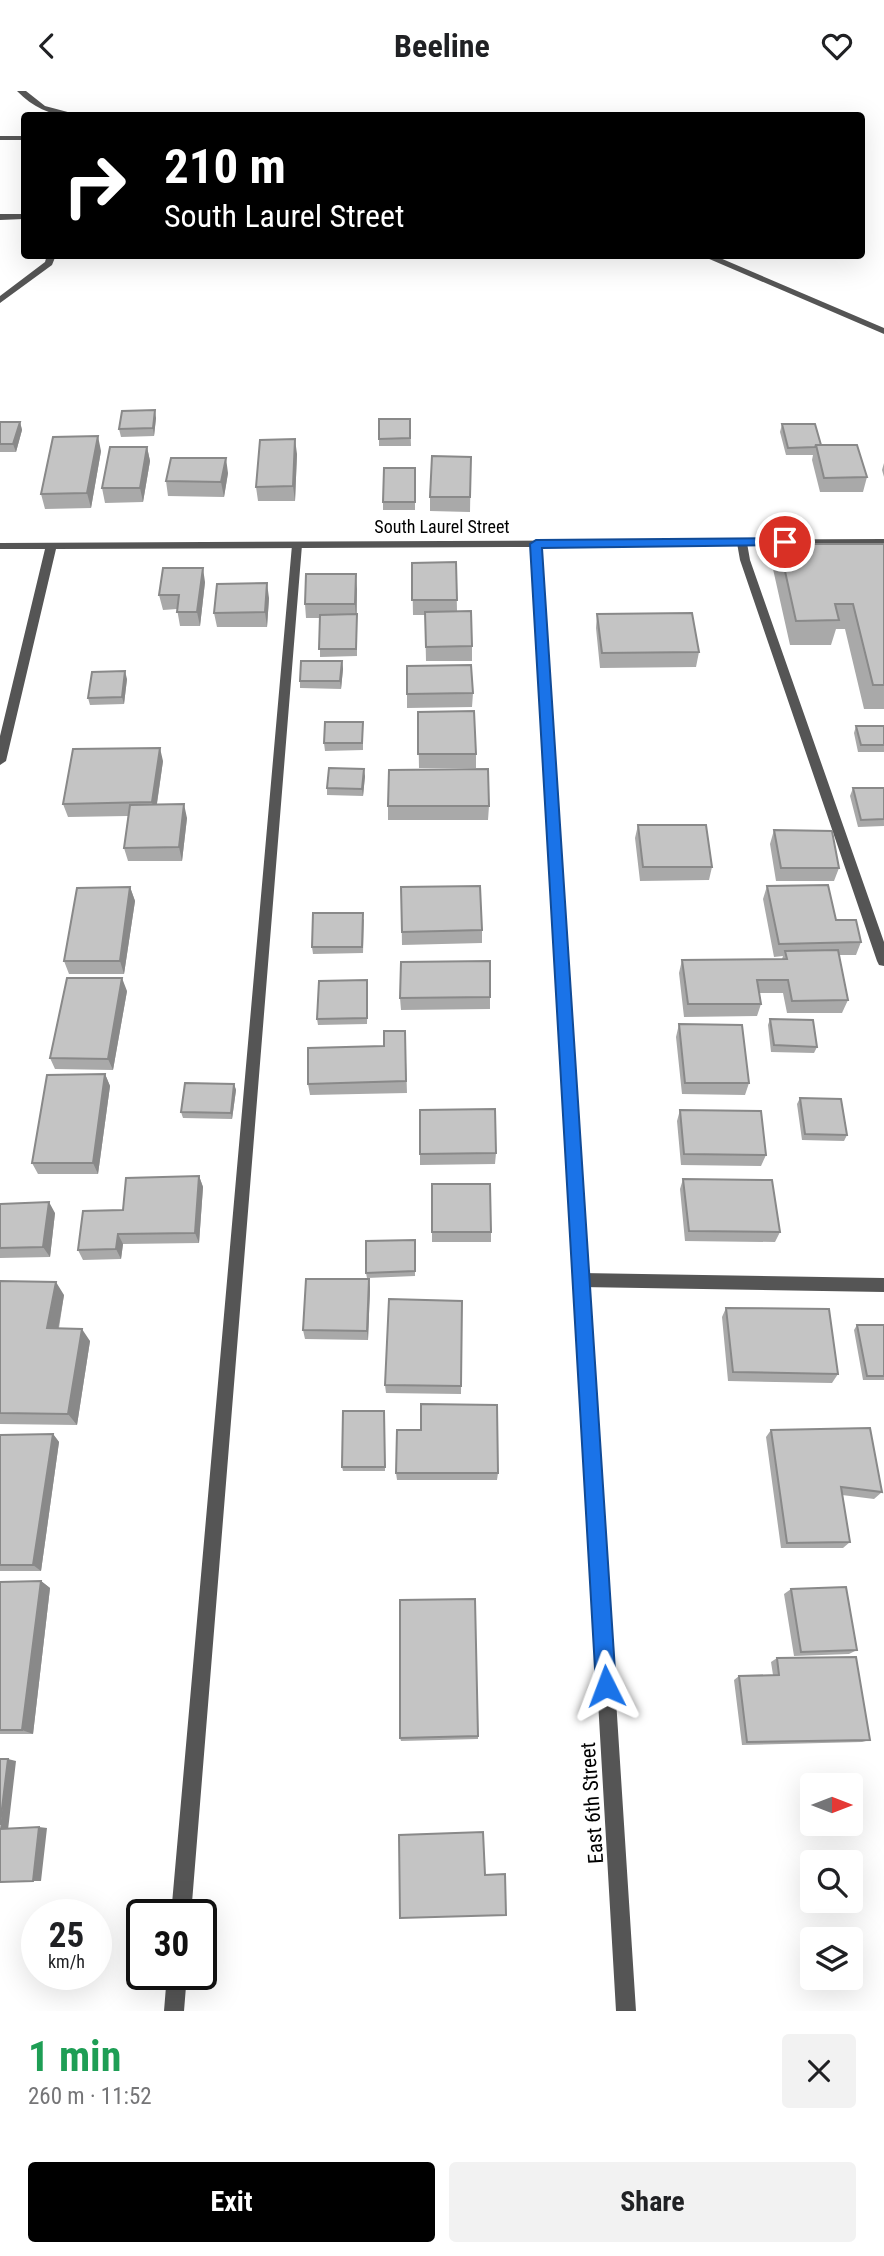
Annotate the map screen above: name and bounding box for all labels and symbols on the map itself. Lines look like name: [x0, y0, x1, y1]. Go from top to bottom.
pin: [755, 512, 815, 572]
street label: South Laurel Street: [374, 516, 510, 537]
position arrow: [569, 1649, 643, 1723]
street label: East 6th Street: [576, 1741, 608, 1865]
north arrow: [800, 1773, 863, 1836]
speed limit sign: 30: [126, 1899, 217, 1990]

